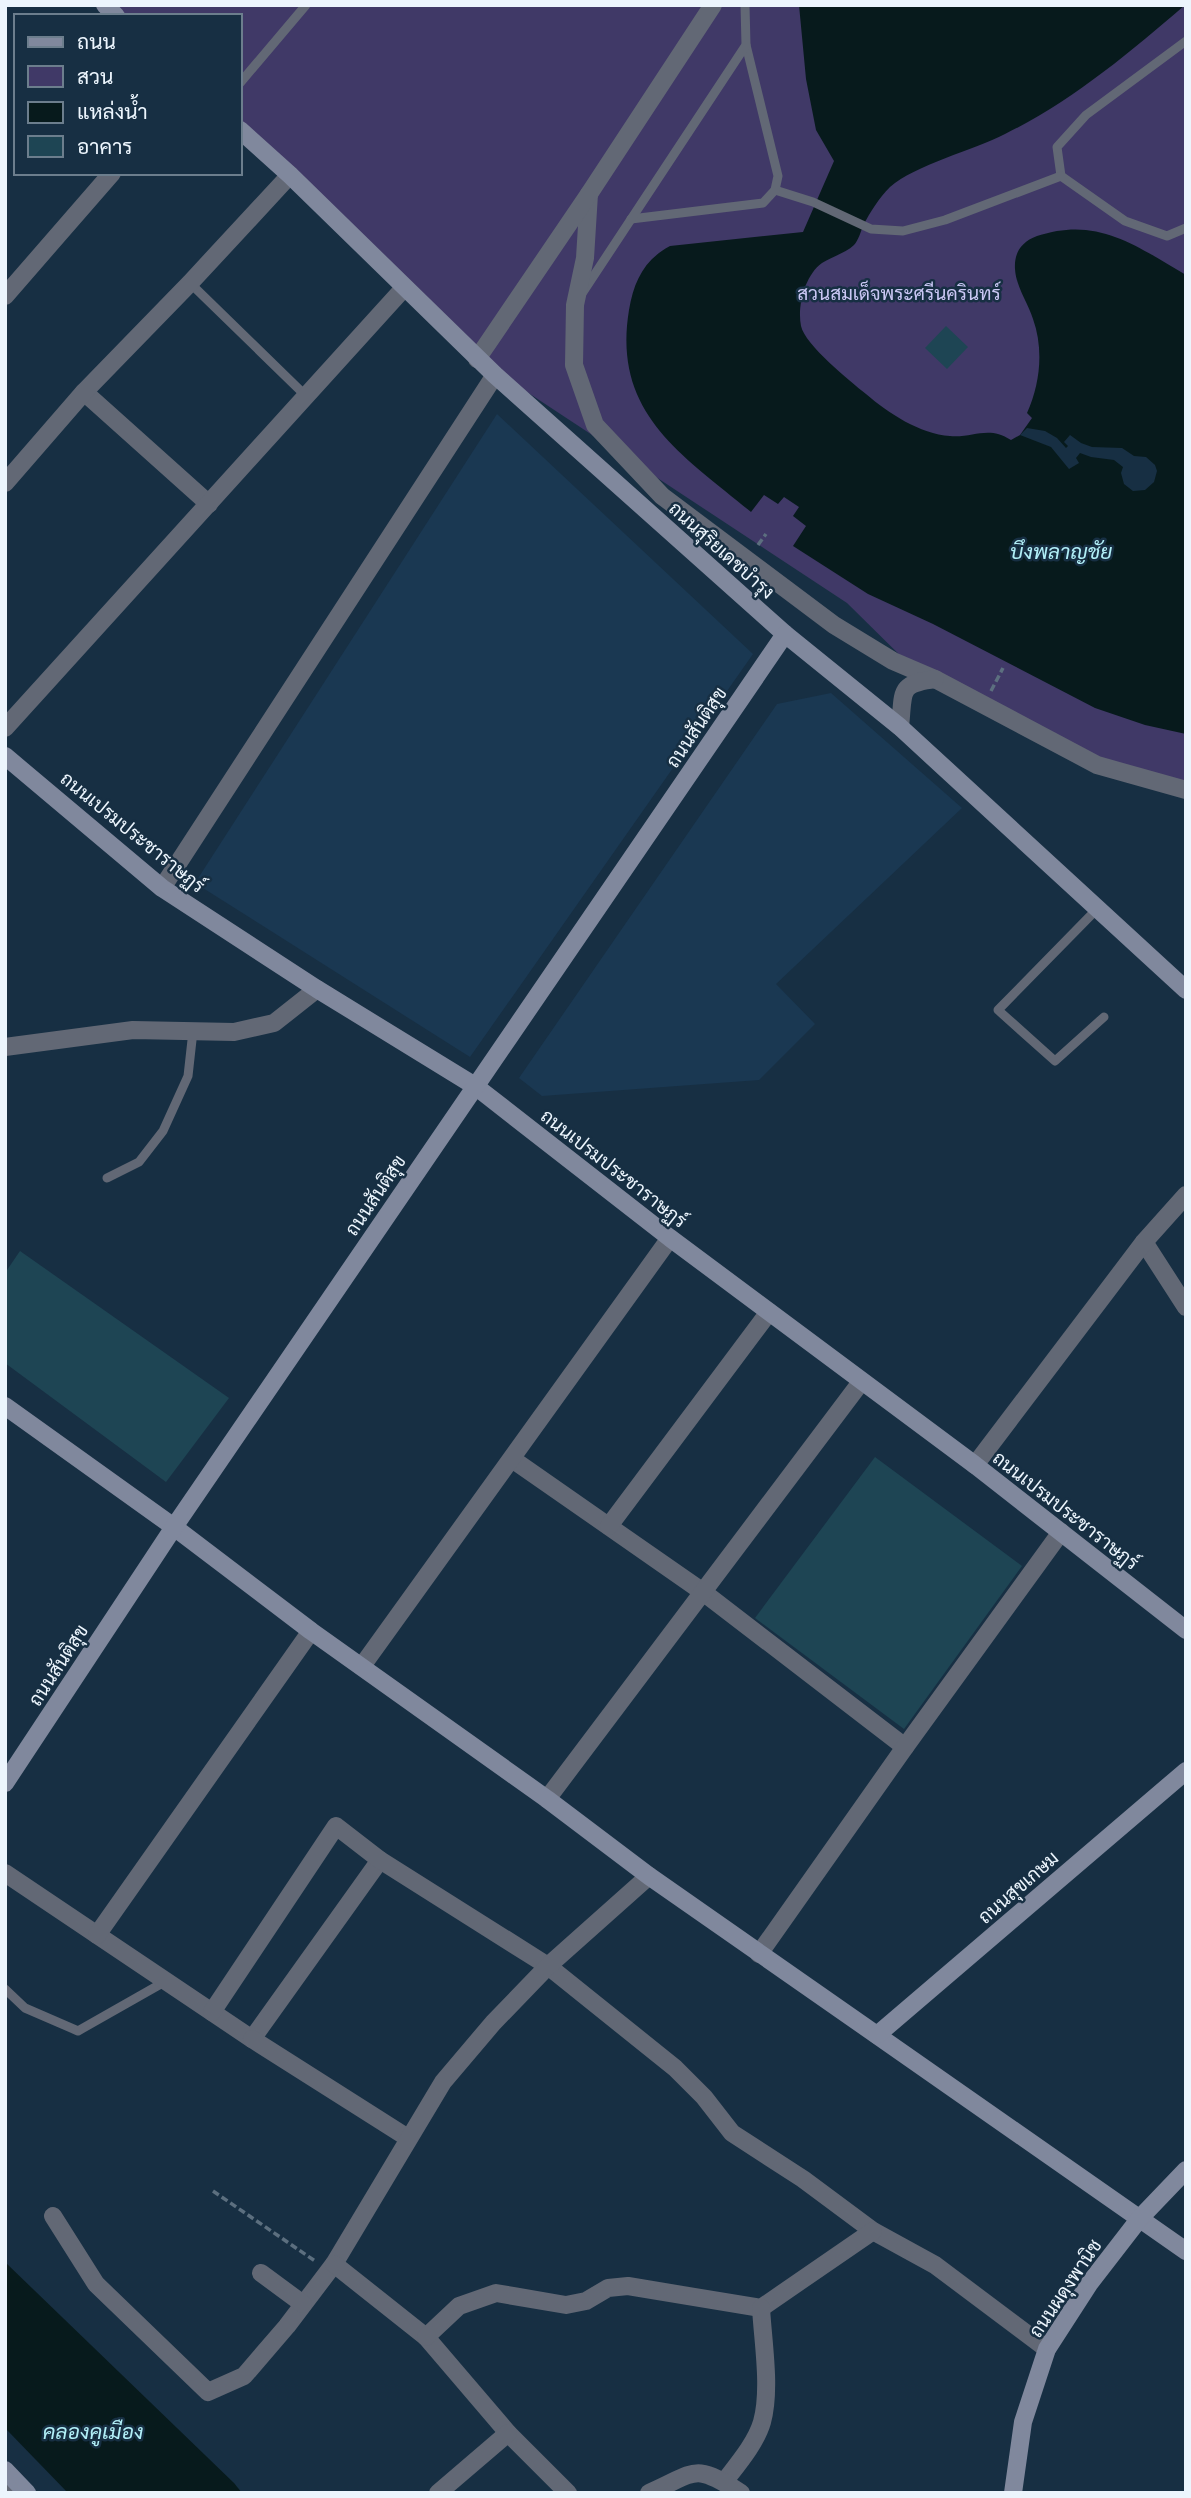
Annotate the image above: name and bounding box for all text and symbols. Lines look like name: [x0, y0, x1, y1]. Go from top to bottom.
legend: [14, 14, 242, 175]
text: ถนน: [77, 27, 116, 55]
text: สวน: [77, 62, 113, 90]
text: แหล่งน้ำ: [77, 94, 148, 125]
text: อาคาร: [77, 132, 133, 160]
park label: สวนสมเด็จพระศรีนครินทร์: [797, 280, 1001, 306]
street label: ถนนสุริยเดชบำรุง: [663, 495, 781, 605]
water label: บึงพลาญชัย: [1010, 537, 1112, 565]
street label: ถนนสันติสุข: [659, 682, 733, 772]
street label: ถนนเปรมประชาราษฏร์: [55, 766, 211, 898]
street label: ถนนเปรมประชาราษฏร์: [535, 1103, 693, 1233]
street label: ถนนสันติสุข: [338, 1150, 412, 1240]
street label: ถนนเปรมประชาราษฏร์: [987, 1445, 1145, 1575]
street label: ถนนสันติสุข: [22, 1619, 94, 1711]
street label: ถนนสุขเกษม: [972, 1845, 1064, 1929]
street label: ถนนผดุงพานิช: [1023, 2234, 1107, 2342]
water label: คลองคูเมือง: [43, 2417, 143, 2447]

